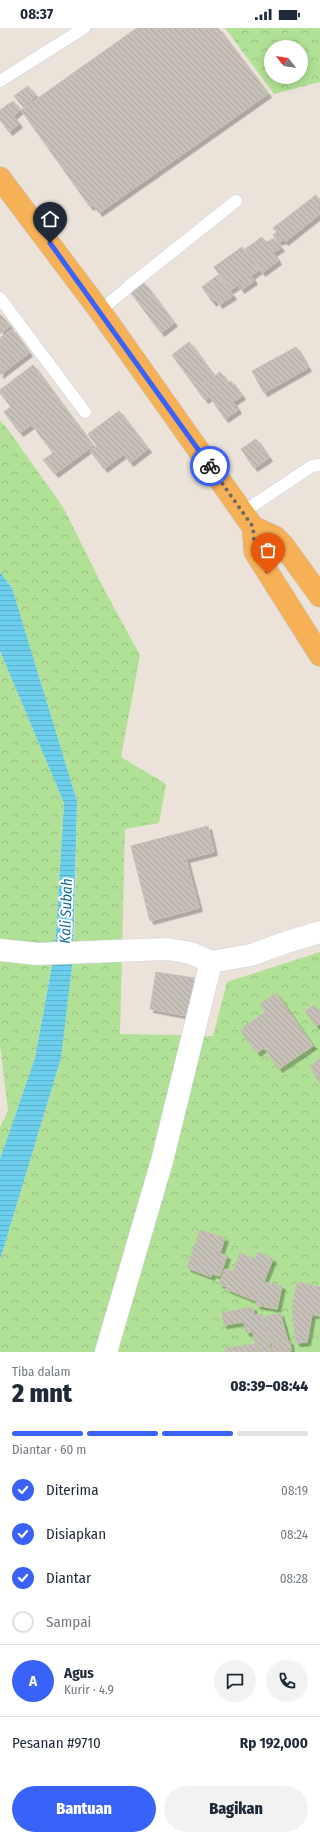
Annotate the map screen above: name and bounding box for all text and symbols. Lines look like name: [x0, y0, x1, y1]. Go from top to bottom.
text: 08:37: [20, 5, 53, 23]
north arrow: [264, 40, 308, 84]
map controls: [264, 40, 308, 84]
pin: [33, 202, 67, 243]
icon: home: [39, 208, 61, 230]
courier: [190, 446, 230, 486]
icon: bike: [199, 455, 221, 477]
pin: [251, 533, 285, 574]
icon: bag: [257, 539, 279, 561]
water label: Kali Subah: [56, 878, 76, 944]
text: Tiba dalam: [12, 1364, 70, 1379]
text: 08:39–08:44: [230, 1377, 308, 1395]
text: 2 mnt: [12, 1378, 72, 1409]
text: Diantar · 60 m: [12, 1442, 86, 1457]
icon: check: [12, 1479, 34, 1501]
text: Diterima: [46, 1481, 99, 1499]
text: 08:19: [281, 1483, 308, 1498]
icon: check: [12, 1523, 34, 1545]
text: Disiapkan: [46, 1525, 106, 1543]
text: 08:24: [280, 1527, 308, 1542]
icon: check: [12, 1567, 34, 1589]
text: Diantar: [46, 1569, 91, 1587]
text: 08:28: [280, 1571, 308, 1586]
text: Sampai: [46, 1613, 91, 1631]
button: chat: [214, 1660, 256, 1702]
button: phone: [266, 1660, 308, 1702]
text: Agus: [64, 1664, 94, 1682]
text: A: [29, 1672, 37, 1690]
text: Kurir · 4.9: [64, 1682, 114, 1697]
text: Pesanan #9710: [12, 1734, 101, 1752]
text: Rp 192,000: [240, 1734, 308, 1752]
button: Bantuan: [12, 1786, 156, 1832]
button: Bagikan: [164, 1786, 308, 1832]

